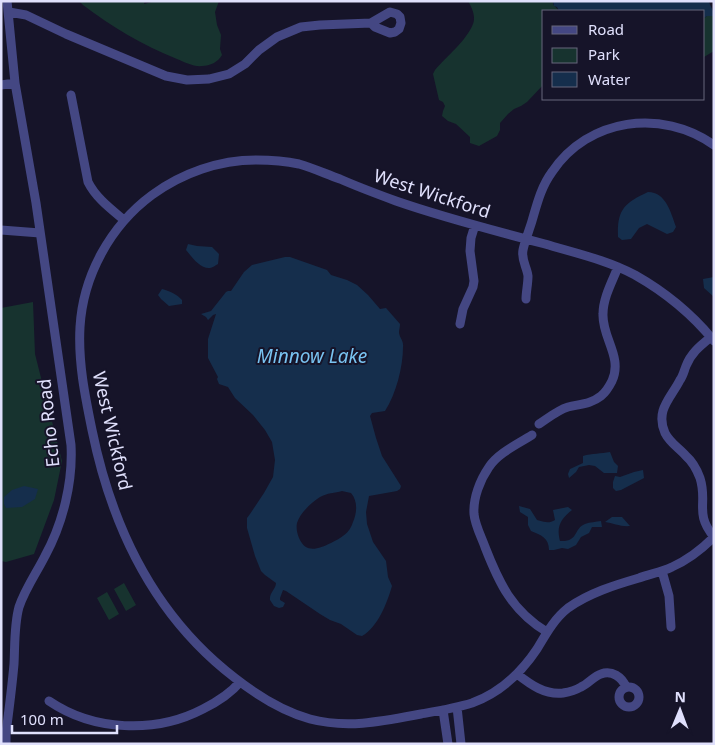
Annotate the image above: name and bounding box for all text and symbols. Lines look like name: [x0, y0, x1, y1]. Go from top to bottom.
legend: [542, 10, 705, 100]
text: Road: [588, 19, 624, 39]
text: Park: [588, 44, 620, 64]
text: Water: [588, 69, 630, 89]
street label: West Wickford: [371, 163, 494, 223]
water label: Minnow Lake: [257, 343, 367, 369]
street label: West Wickford: [88, 369, 138, 493]
street label: Echo Road: [31, 378, 65, 468]
north arrow: [655, 685, 705, 735]
text: N: [674, 687, 686, 706]
scale bar: [12, 702, 118, 734]
text: 100 m: [20, 709, 64, 729]

